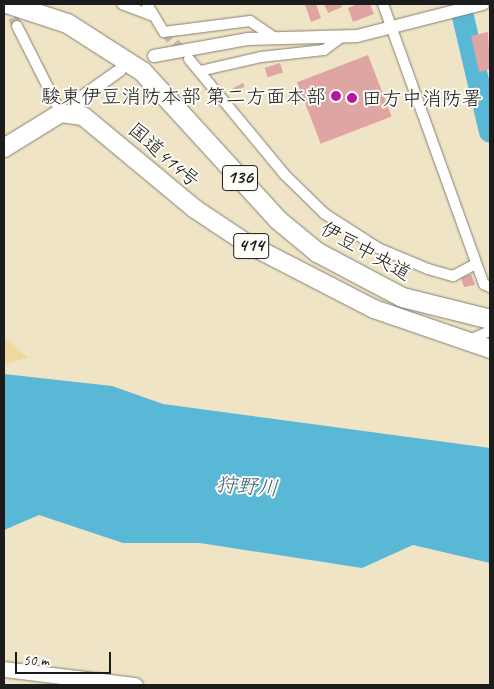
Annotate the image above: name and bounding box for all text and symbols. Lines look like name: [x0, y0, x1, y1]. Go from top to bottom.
place label: 駿東伊豆消防本部 第二方面本部: [41, 84, 326, 108]
place label: 田方中消防署: [362, 86, 482, 110]
marker: 駿東伊豆消防本部 第二方面本部: [330, 90, 342, 102]
marker: 田方中消防署: [346, 92, 358, 104]
street label: 国道414号: [123, 117, 205, 193]
road number: 136: [221, 162, 259, 194]
street label: 伊豆中央道: [316, 216, 416, 286]
road number: 414: [232, 230, 270, 262]
water label: 狩野川: [215, 471, 279, 501]
scale bar: [18, 642, 114, 674]
text: 50 m: [23, 651, 49, 670]

